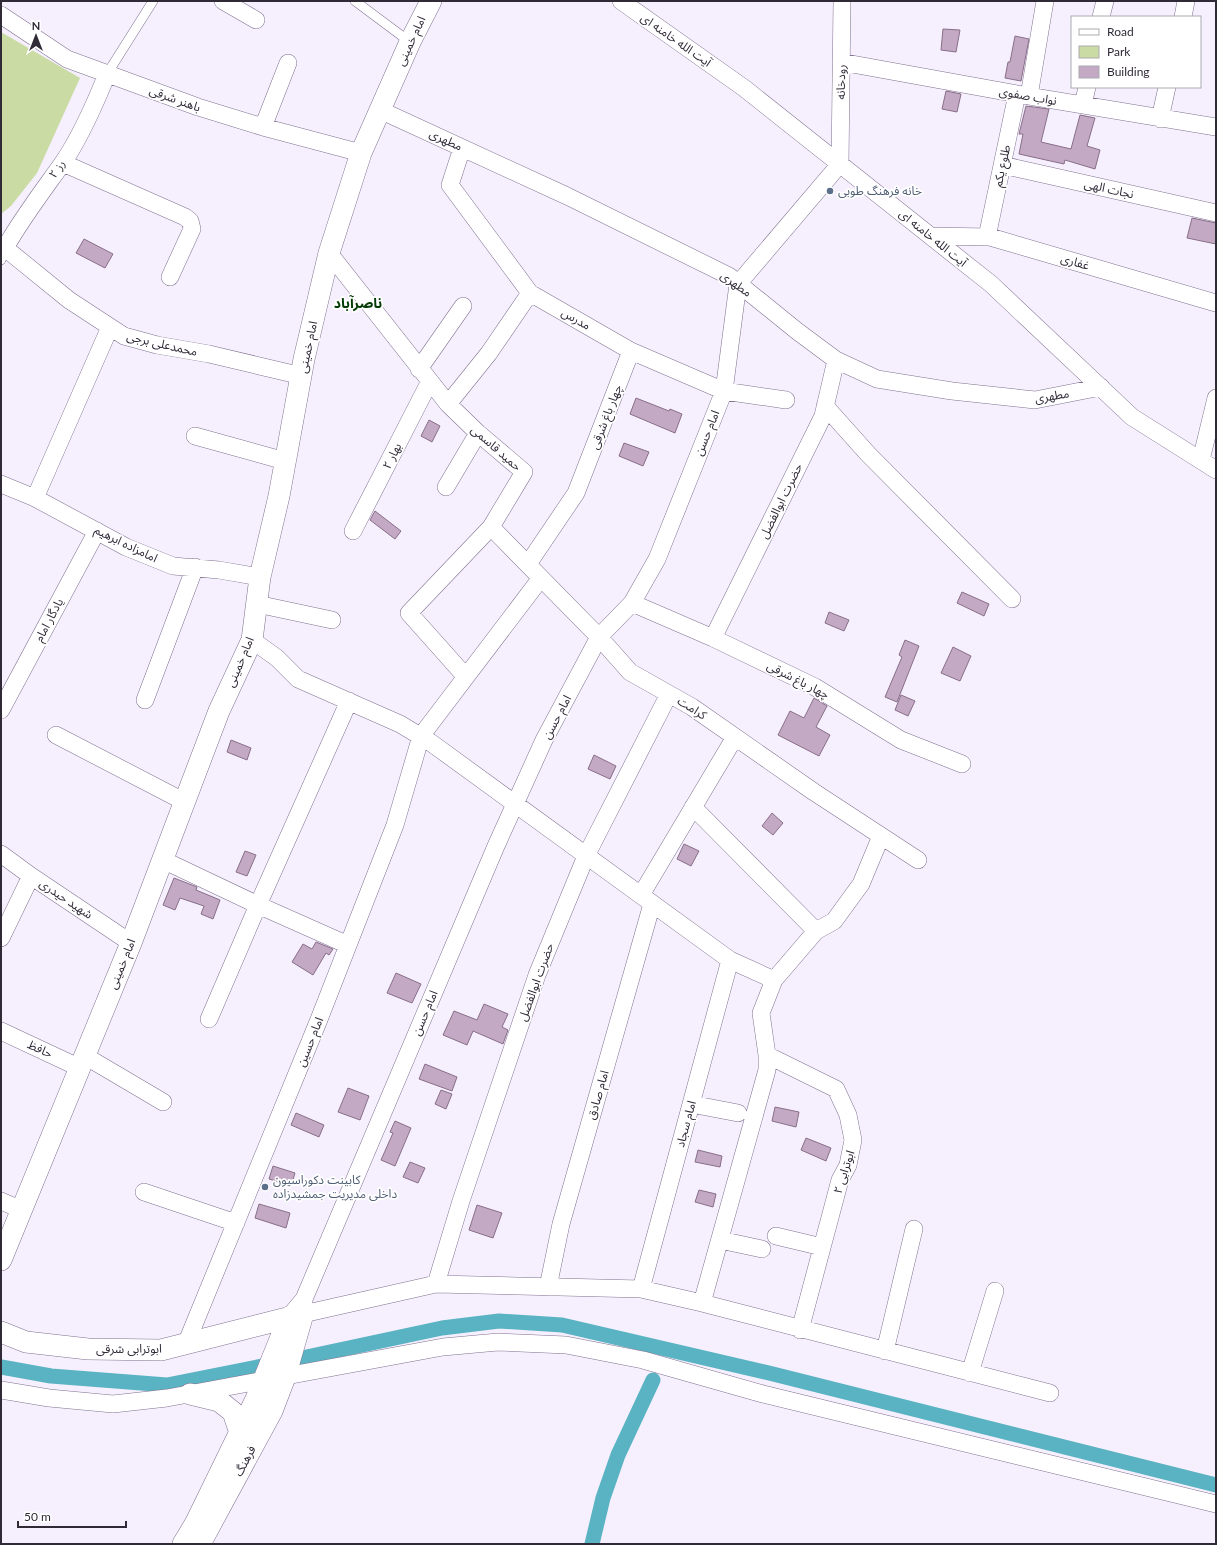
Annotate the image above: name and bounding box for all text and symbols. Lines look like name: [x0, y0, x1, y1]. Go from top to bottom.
street label: آیت الله خامنه ای: [638, 10, 715, 70]
street label: امام خمینی: [393, 13, 430, 69]
north arrow: [16, 16, 56, 56]
legend: [1071, 16, 1201, 88]
text: N: [32, 19, 40, 32]
text: Road: [1107, 24, 1134, 39]
text: Park: [1107, 44, 1131, 59]
street label: رودخانه: [833, 64, 848, 100]
text: Building: [1107, 64, 1150, 79]
street label: باهنر شرقی: [147, 82, 203, 115]
street label: نواب صفوی: [998, 83, 1058, 108]
street label: مطهری: [427, 125, 465, 154]
street label: طلوع یکم: [990, 143, 1015, 189]
street label: رز ۲: [45, 157, 68, 181]
street label: نجات الهی: [1083, 176, 1135, 201]
place label: خانه فرهنگ طوبی: [838, 183, 922, 198]
marker: خانه فرهنگ طوبی: [825, 186, 835, 196]
street label: آیت الله خامنه ای: [896, 206, 971, 270]
street label: غفاری: [1059, 250, 1091, 273]
street label: مطهری: [718, 267, 755, 300]
district label: ناصرآباد: [334, 294, 382, 312]
street label: مدرس: [559, 304, 594, 333]
street label: امام خمینی: [295, 319, 322, 375]
street label: محمدعلی برجی: [125, 328, 199, 359]
street label: چهار باغ شرقی: [586, 382, 627, 452]
street label: مطهری: [1034, 385, 1070, 406]
street label: امام حسن: [691, 408, 724, 458]
street label: حمید قاسمی: [468, 422, 525, 474]
street label: بهار ۲: [379, 440, 404, 471]
street label: حضرت ابوالفضل: [756, 461, 805, 541]
street label: امامزاده ابرهیم: [91, 522, 160, 567]
street label: یادگار امام: [31, 595, 68, 645]
street label: امام خمینی: [222, 634, 259, 690]
street label: چهار باغ شرقی: [764, 657, 832, 703]
street label: امام حسن: [539, 692, 576, 742]
street label: کرامت: [675, 693, 711, 723]
street label: شهید حیدری: [37, 875, 96, 922]
street label: امام خمینی: [105, 936, 140, 992]
street label: حضرت ابوالفضل: [514, 941, 557, 1023]
street label: امام حسن: [408, 988, 443, 1038]
street label: امام حسین: [293, 1015, 328, 1069]
street label: حافظ: [25, 1036, 55, 1061]
street label: امام صادق: [583, 1068, 614, 1122]
street label: امام سجاد: [672, 1099, 701, 1149]
street label: ابوترابی ۲: [829, 1148, 858, 1195]
place label: کابینت دکوراسیون داخلی مدیریت جمشیدزاده: [273, 1172, 397, 1201]
marker: کابینت دکوراسیون داخلی مدیریت جمشیدزاده: [260, 1182, 270, 1192]
street label: ابوترابی شرقی: [96, 1341, 162, 1356]
street label: فرهنگ: [230, 1443, 259, 1479]
scale bar: [18, 1503, 126, 1529]
text: 50 m: [24, 1509, 51, 1524]

